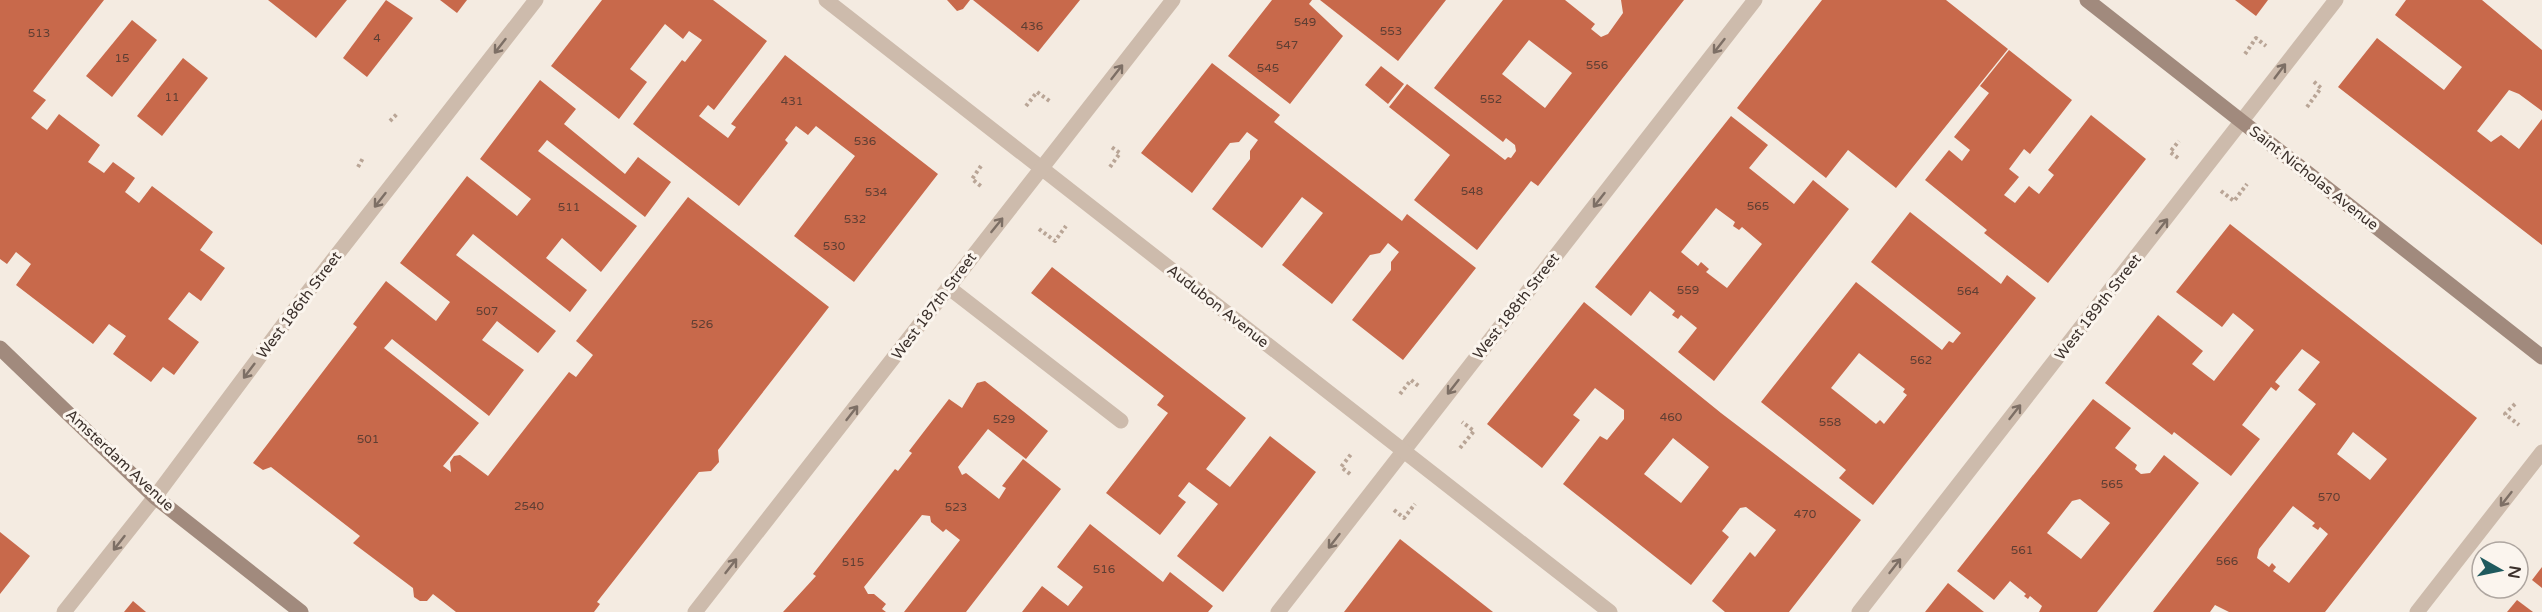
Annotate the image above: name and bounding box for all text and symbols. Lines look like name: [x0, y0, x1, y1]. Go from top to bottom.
house number: 549: [1294, 15, 1316, 29]
house number: 436: [1021, 19, 1043, 33]
house number: 553: [1380, 24, 1402, 38]
house number: 513: [28, 26, 50, 40]
house number: 4: [373, 31, 381, 45]
one-way arrow: [494, 38, 507, 54]
house number: 547: [1276, 38, 1298, 52]
one-way arrow: [1713, 38, 1726, 54]
house number: 15: [114, 51, 130, 65]
house number: 556: [1586, 58, 1608, 72]
house number: 545: [1257, 61, 1279, 75]
one-way arrow: [1111, 64, 1124, 80]
one-way arrow: [2274, 64, 2286, 80]
house number: 11: [164, 90, 180, 104]
house number: 552: [1480, 92, 1502, 106]
house number: 431: [781, 94, 803, 108]
street label: Saint Nicholas Avenue: [2246, 122, 2382, 234]
house number: 536: [854, 134, 876, 148]
house number: 548: [1461, 184, 1483, 198]
house number: 534: [865, 185, 888, 199]
one-way arrow: [374, 191, 387, 207]
one-way arrow: [1593, 192, 1606, 208]
house number: 565: [1747, 199, 1769, 213]
house number: 511: [558, 200, 580, 214]
house number: 532: [844, 212, 866, 226]
one-way arrow: [990, 217, 1003, 233]
one-way arrow: [2155, 218, 2168, 234]
house number: 530: [823, 239, 846, 253]
street label: West 186th Street: [253, 248, 345, 362]
street label: West 187th Street: [888, 249, 980, 363]
street label: West 188th Street: [1469, 249, 1563, 363]
street label: West 189th Street: [2051, 250, 2145, 364]
street label: Audubon Avenue: [1164, 261, 1272, 351]
house number: 559: [1677, 283, 1699, 297]
house number: 564: [1957, 284, 1980, 298]
house number: 507: [476, 304, 498, 318]
house number: 526: [691, 317, 713, 331]
house number: 562: [1910, 353, 1932, 367]
one-way arrow: [243, 363, 256, 379]
one-way arrow: [1447, 378, 1460, 394]
street label: Amsterdam Avenue: [62, 405, 178, 515]
one-way arrow: [845, 405, 858, 421]
one-way arrow: [2009, 405, 2022, 421]
house number: 460: [1660, 410, 1683, 424]
house number: 529: [993, 412, 1015, 426]
house number: 558: [1819, 415, 1841, 429]
house number: 501: [357, 432, 379, 446]
house number: 565: [2101, 477, 2123, 491]
house number: 570: [2318, 490, 2341, 504]
one-way arrow: [2499, 490, 2512, 506]
house number: 2540: [514, 499, 545, 513]
house number: 523: [945, 500, 967, 514]
house number: 470: [1794, 507, 1817, 521]
one-way arrow: [1327, 532, 1340, 548]
one-way arrow: [112, 534, 125, 550]
north arrow: [2470, 540, 2530, 600]
house number: 561: [2011, 543, 2033, 557]
house number: 566: [2216, 554, 2238, 568]
house number: 515: [842, 555, 864, 569]
one-way arrow: [725, 558, 738, 574]
one-way arrow: [1889, 558, 1902, 574]
house number: 516: [1093, 562, 1115, 576]
text: N: [2503, 564, 2525, 580]

